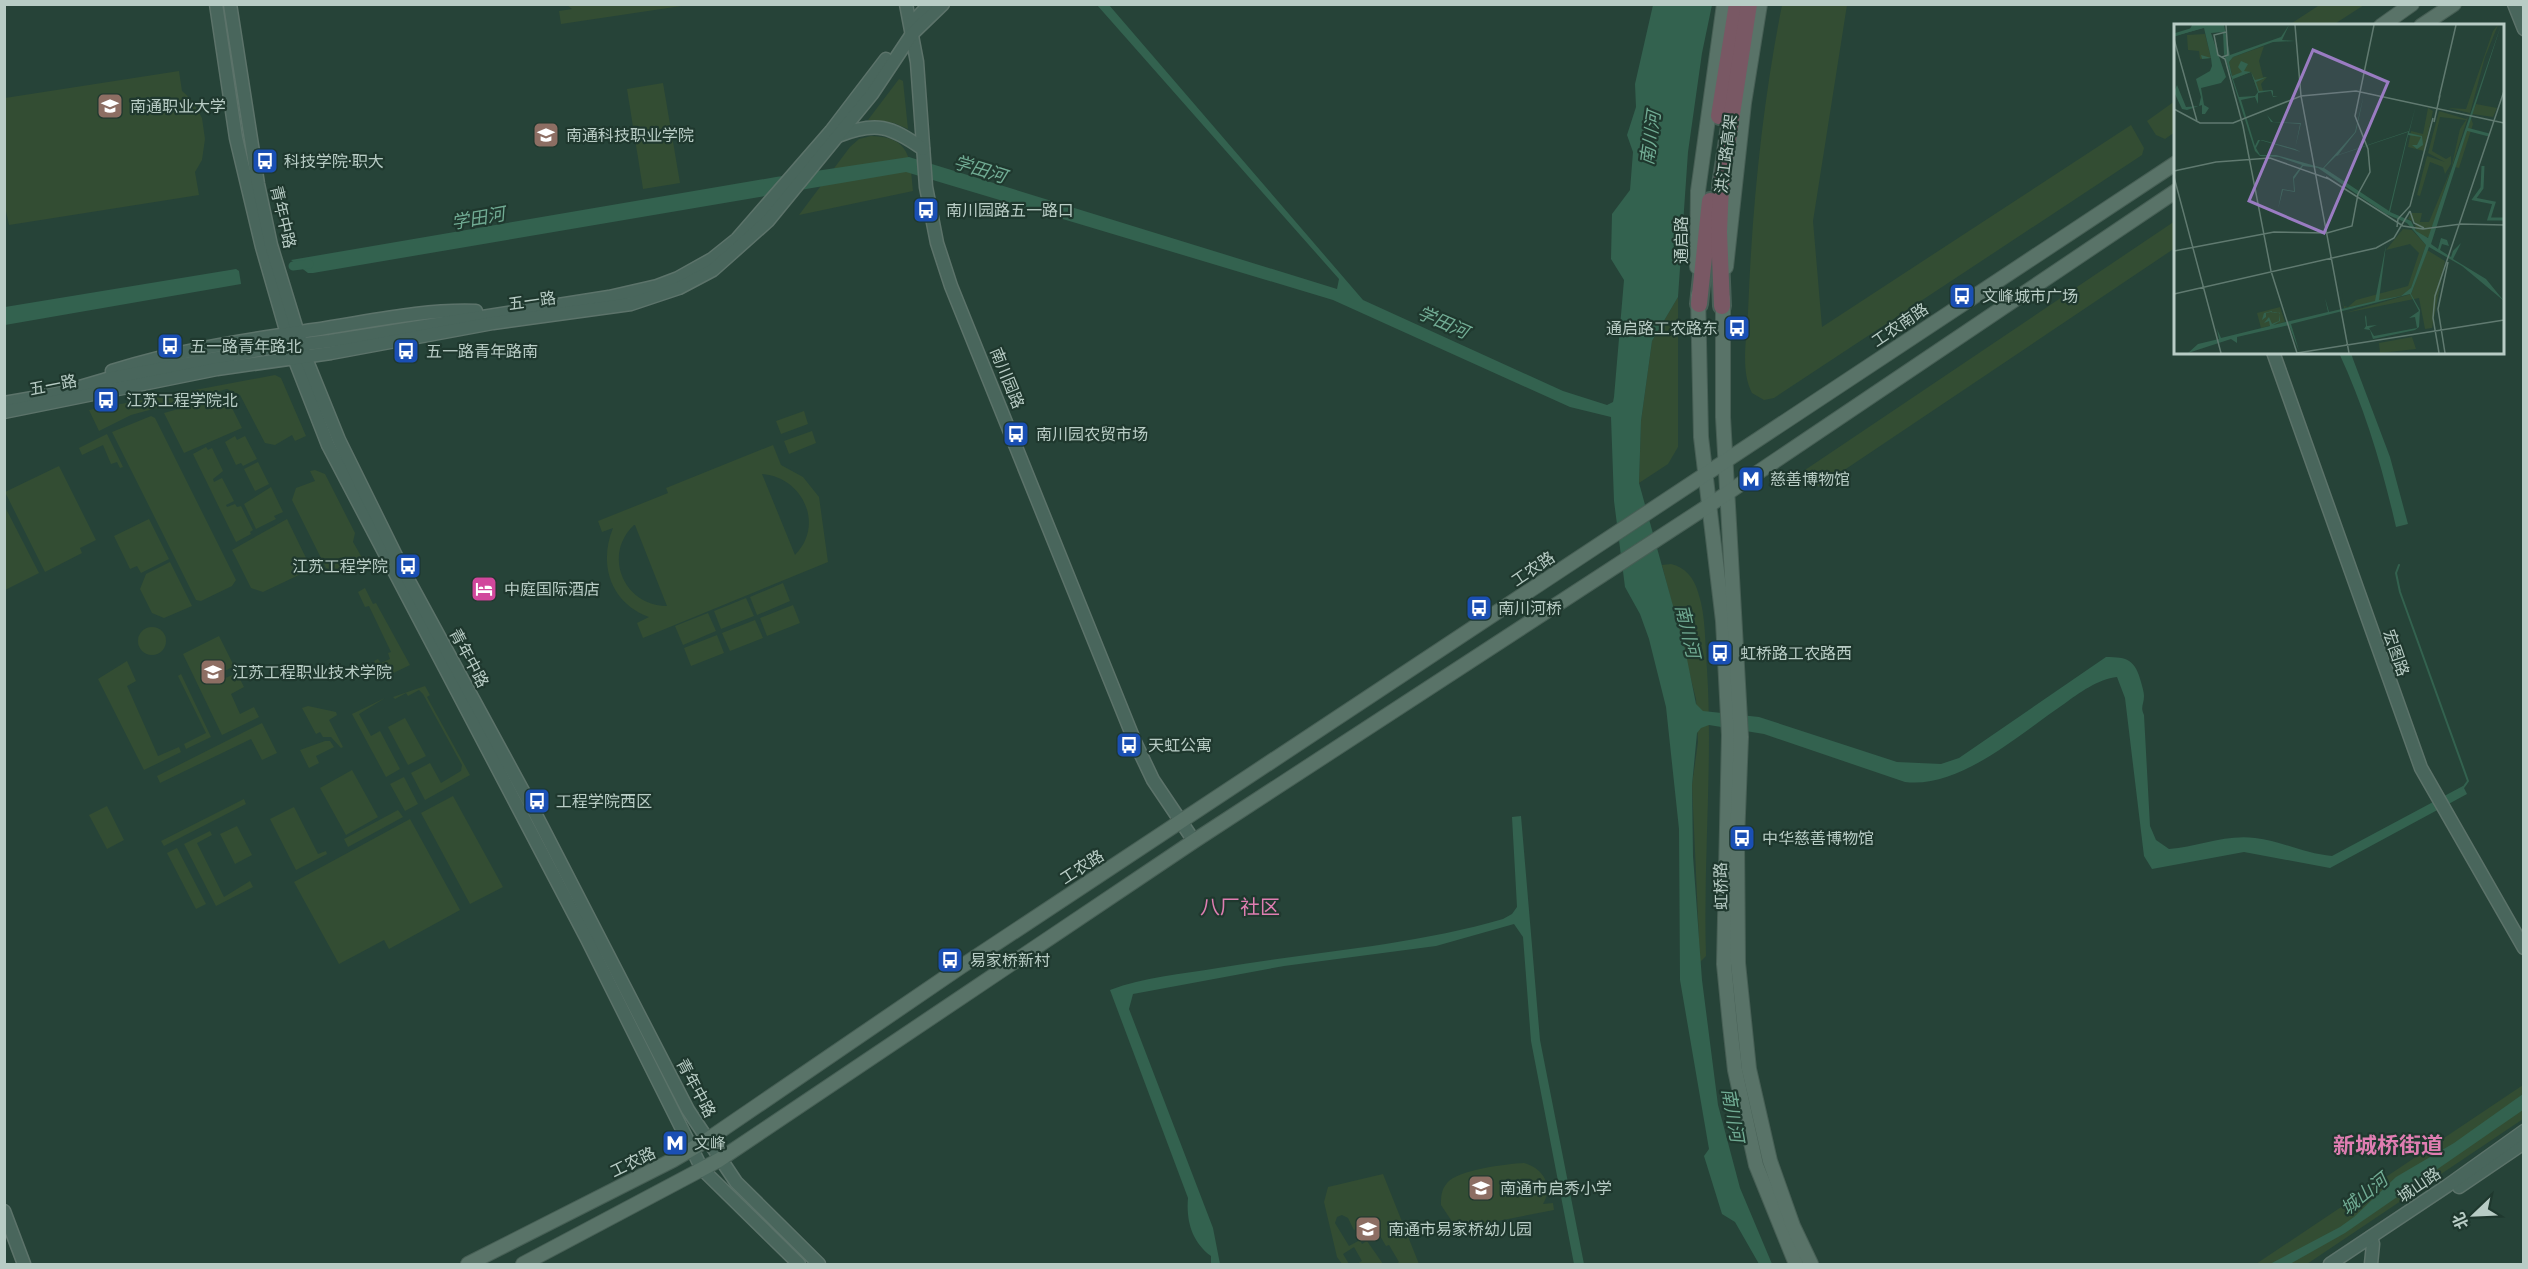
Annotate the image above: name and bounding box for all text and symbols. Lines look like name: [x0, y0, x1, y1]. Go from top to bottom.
inset map: [2174, 24, 2504, 354]
school or university icon: 南通职业大学: [95, 91, 125, 121]
place label: 南通职业大学: [130, 97, 226, 116]
water label: 南川河: [1636, 107, 1665, 166]
street label: 洪江路高架: [1712, 113, 1740, 195]
school or university icon: 南通科技职业学院: [531, 120, 561, 150]
place label: 南通科技职业学院: [566, 126, 694, 145]
bus stop icon: 科技学院·职大: [250, 146, 280, 176]
water label: 学田河: [951, 151, 1012, 188]
place label: 科技学院·职大: [284, 152, 384, 171]
street label: 青年中路: [267, 184, 299, 250]
bus stop icon: 南川园路五一路口: [911, 195, 941, 225]
place label: 南川园路五一路口: [946, 201, 1074, 220]
water label: 学田河: [450, 202, 509, 233]
street label: 通启路: [1672, 216, 1691, 264]
bus stop icon: 文峰城市广场: [1947, 281, 1977, 311]
place label: 文峰城市广场: [1982, 287, 2078, 306]
street label: 五一路: [507, 288, 557, 314]
street label: 工农南路: [1868, 299, 1932, 351]
water label: 学田河: [1414, 301, 1475, 344]
bus stop icon: 通启路工农路东: [1722, 313, 1752, 343]
place label: 通启路工农路东: [1606, 319, 1718, 338]
bus stop icon: 五一路青年路北: [155, 331, 185, 361]
bus stop icon: 五一路青年路南: [391, 336, 421, 366]
place label: 五一路青年路北: [190, 337, 302, 356]
place label: 五一路青年路南: [426, 342, 538, 361]
street label: 南川园路: [986, 345, 1028, 411]
street label: 五一路: [28, 371, 78, 399]
bus stop icon: 江苏工程学院北: [91, 385, 121, 415]
place label: 江苏工程学院北: [126, 391, 238, 410]
bus stop icon: 南川园农贸市场: [1001, 419, 1031, 449]
place label: 南川园农贸市场: [1036, 425, 1148, 444]
metro station icon: 慈善博物馆: [1736, 464, 1766, 494]
place label: 慈善博物馆: [1770, 470, 1850, 489]
street label: 工农路: [1508, 548, 1558, 590]
bus stop icon: 江苏工程学院: [393, 551, 423, 581]
place label: 江苏工程学院: [292, 557, 388, 576]
hotel icon: 中庭国际酒店: [469, 574, 499, 604]
place label: 中庭国际酒店: [504, 580, 600, 599]
bus stop icon: 南川河桥: [1464, 593, 1494, 623]
place label: 南川河桥: [1498, 599, 1562, 618]
water label: 南川河: [1672, 602, 1705, 663]
street label: 青年中路: [446, 625, 492, 691]
street label: 宏图路: [2379, 627, 2413, 679]
bus stop icon: 虹桥路工农路西: [1705, 638, 1735, 668]
place label: 虹桥路工农路西: [1740, 644, 1852, 663]
school or university icon: 江苏工程职业技术学院: [198, 657, 228, 687]
place label: 江苏工程职业技术学院: [232, 663, 392, 682]
bus stop icon: 天虹公寓: [1114, 730, 1144, 760]
place label: 天虹公寓: [1148, 736, 1212, 755]
bus stop icon: 工程学院西区: [522, 786, 552, 816]
place label: 工程学院西区: [556, 792, 652, 811]
bus stop icon: 中华慈善博物馆: [1727, 823, 1757, 853]
place label: 中华慈善博物馆: [1762, 829, 1874, 848]
street label: 工农路: [1057, 846, 1107, 888]
street label: 虹桥路: [1711, 862, 1731, 910]
district label: 八厂社区: [1200, 895, 1280, 919]
bus stop icon: 易家桥新村: [935, 945, 965, 975]
place label: 易家桥新村: [970, 951, 1050, 970]
street label: 青年中路: [673, 1055, 719, 1121]
water label: 南川河: [1718, 1087, 1749, 1146]
metro station icon: 文峰: [660, 1128, 690, 1158]
district label: 新城桥街道: [2333, 1132, 2443, 1158]
place label: 文峰: [694, 1134, 726, 1153]
street label: 工农路: [607, 1143, 659, 1181]
street label: 城山路: [2394, 1164, 2444, 1206]
water label: 城山河: [2336, 1167, 2394, 1219]
school or university icon: 南通市启秀小学: [1466, 1173, 1496, 1203]
place label: 南通市启秀小学: [1500, 1179, 1612, 1198]
north arrow: [2444, 1185, 2504, 1245]
text: 北: [2449, 1210, 2473, 1232]
school or university icon: 南通市易家桥幼儿园: [1353, 1214, 1383, 1244]
place label: 南通市易家桥幼儿园: [1388, 1220, 1532, 1239]

